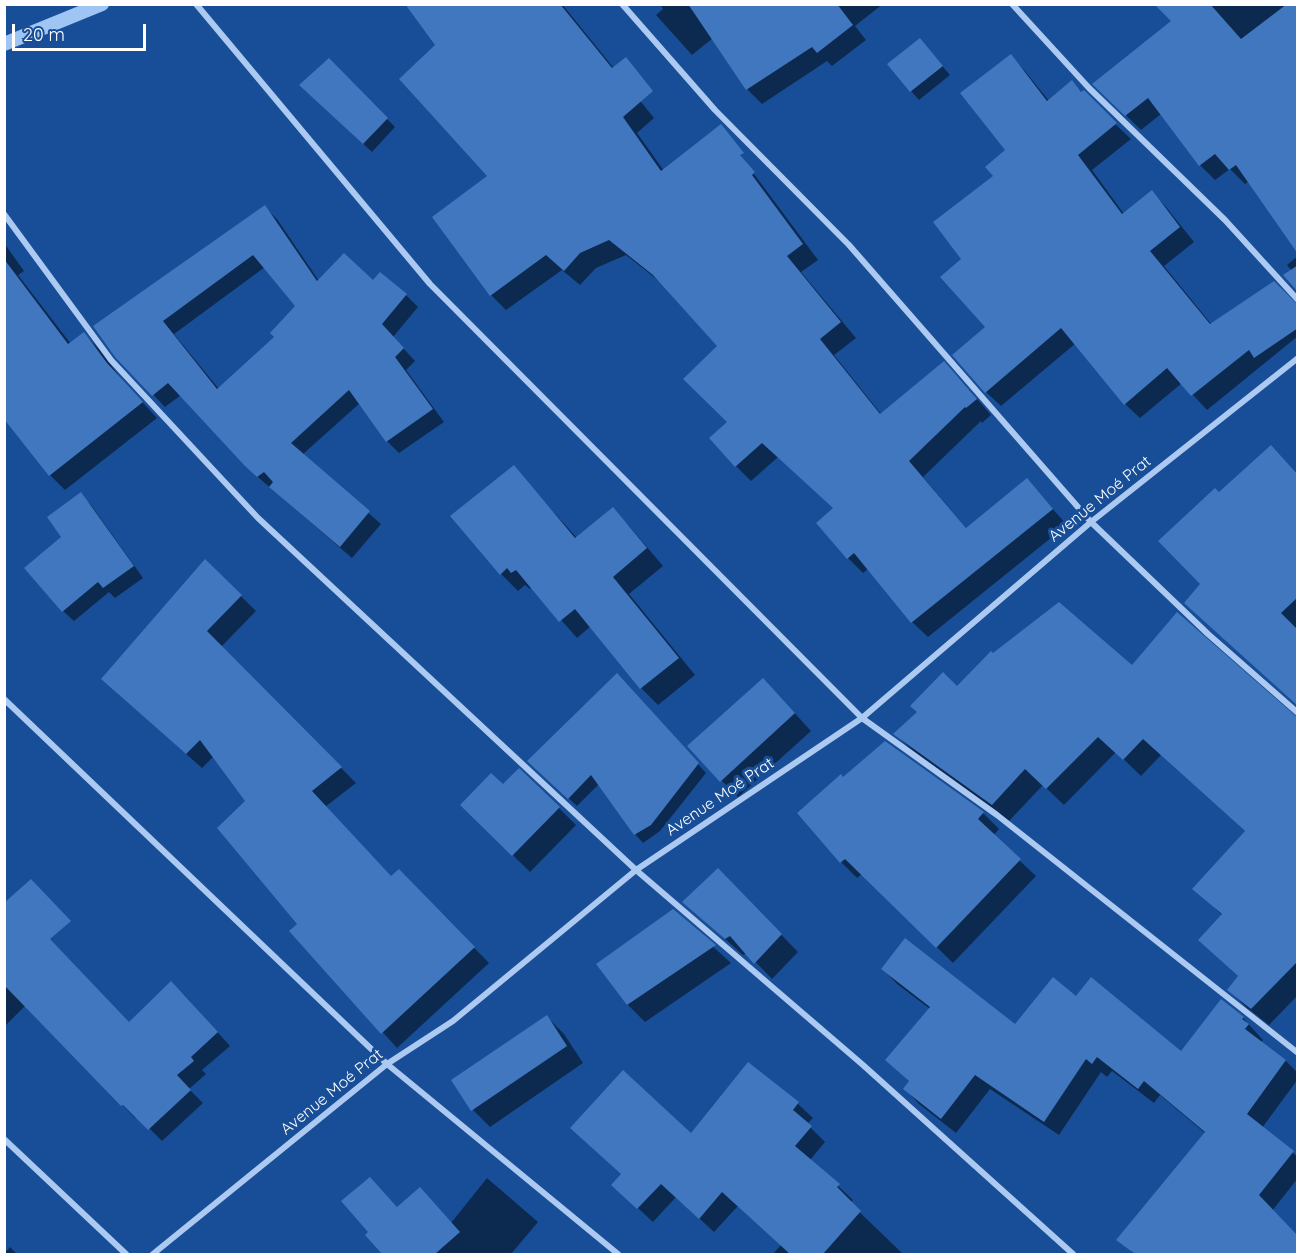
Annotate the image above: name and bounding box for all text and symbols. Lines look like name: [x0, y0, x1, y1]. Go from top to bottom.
scale bar: [15, 12, 148, 50]
text: 20 m: [23, 23, 65, 46]
street label: Avenue Moé Prat: [1045, 452, 1155, 546]
street label: Avenue Moé Prat: [662, 754, 778, 840]
street label: Avenue Moé Prat: [277, 1045, 387, 1139]

